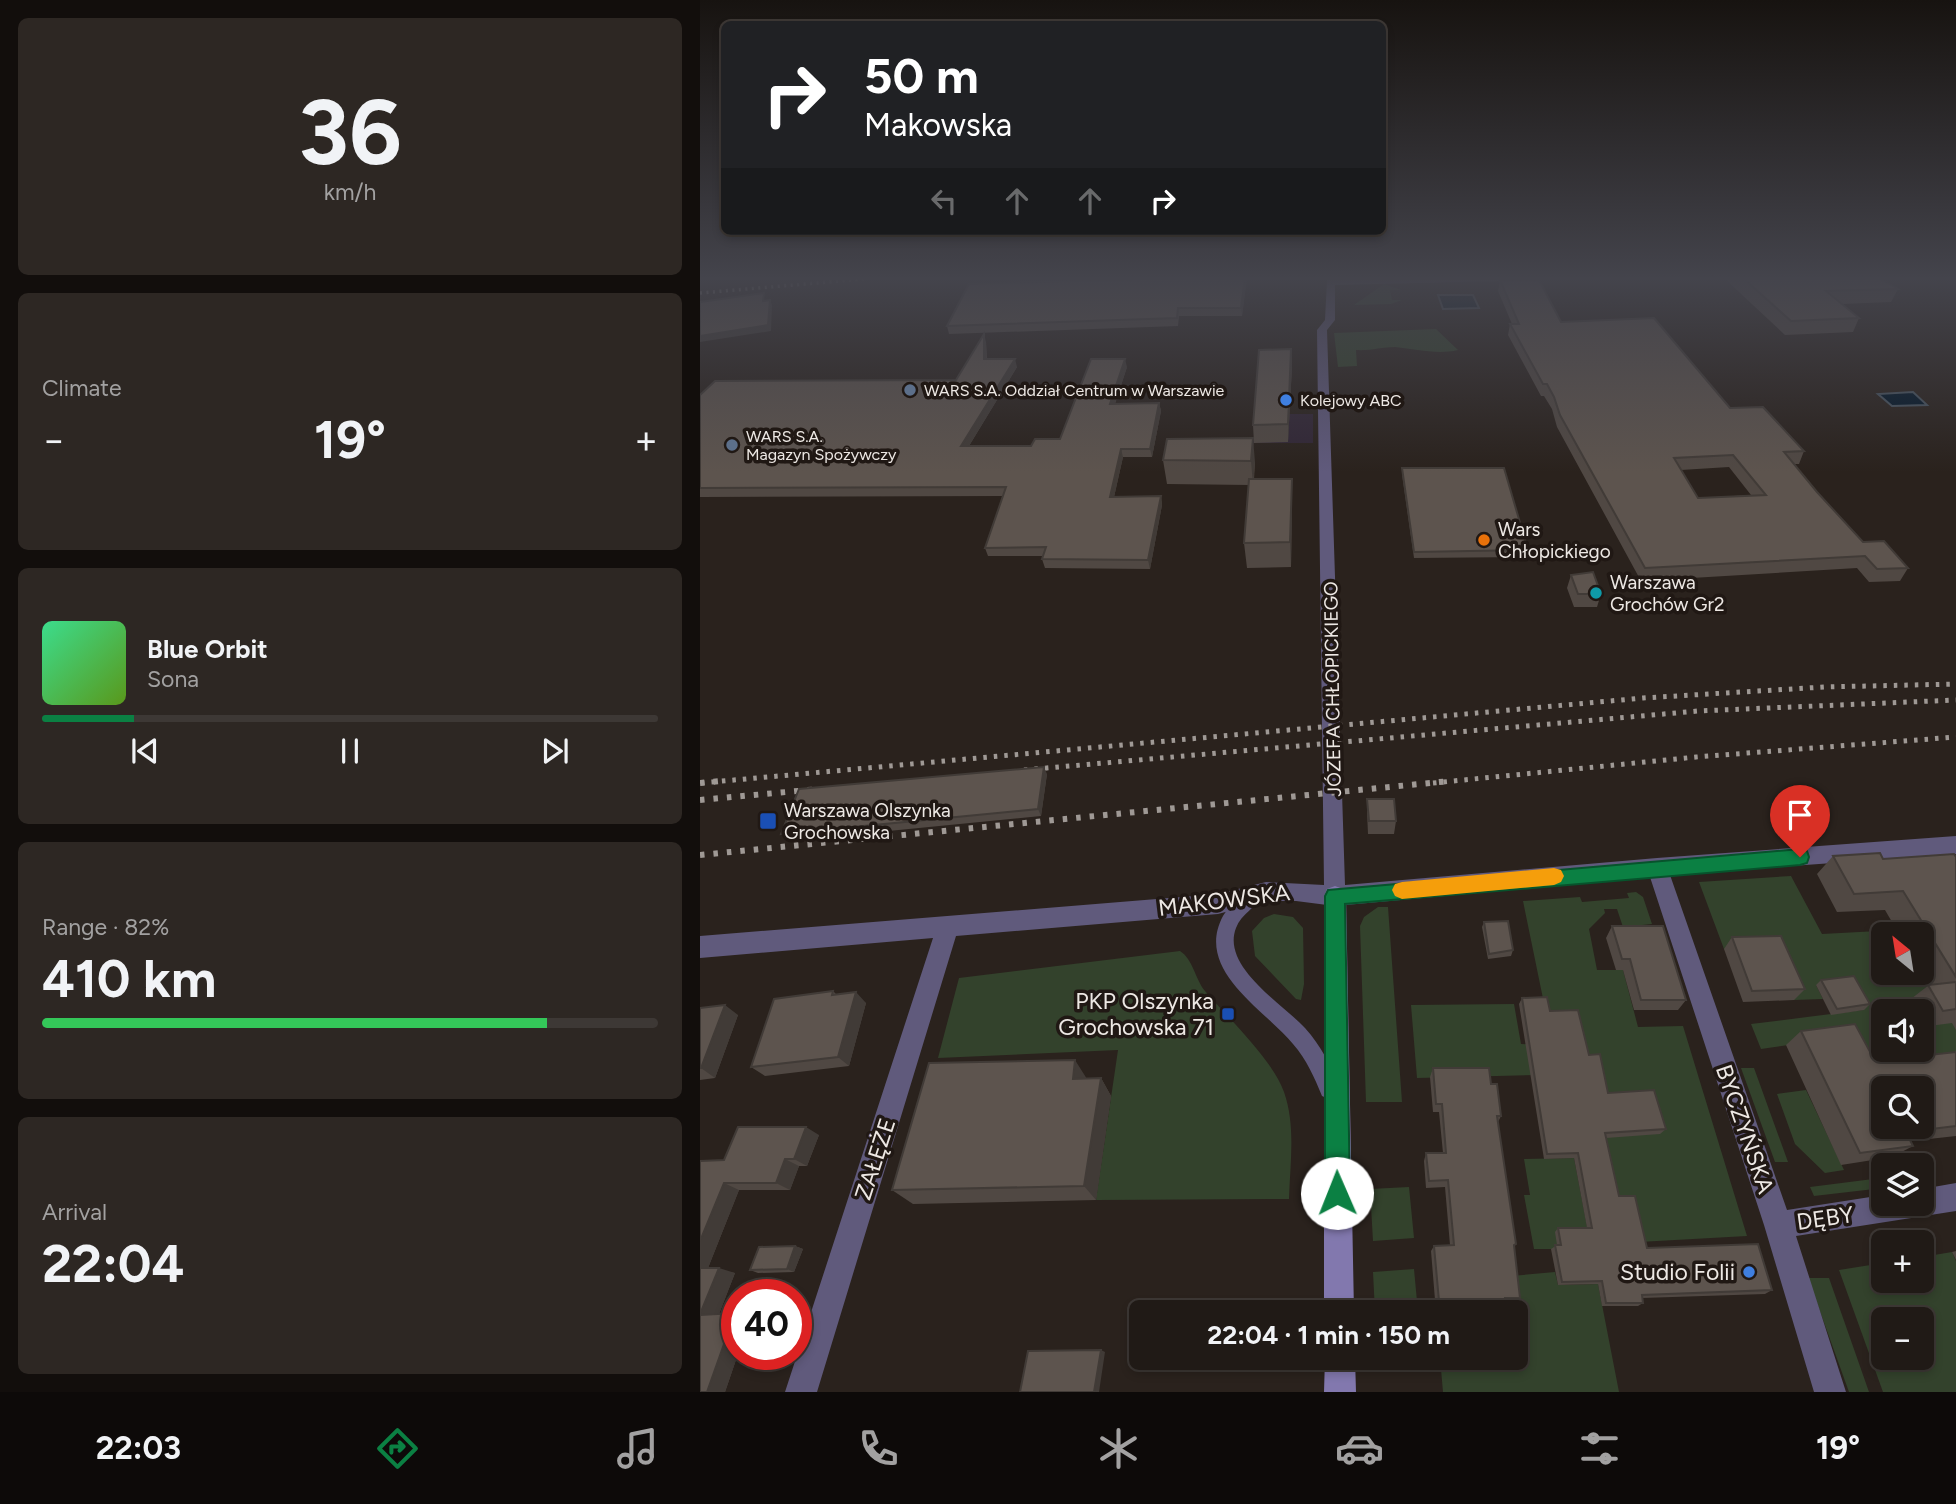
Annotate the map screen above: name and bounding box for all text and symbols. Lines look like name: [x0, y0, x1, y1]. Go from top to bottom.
text: 50 m: [864, 46, 979, 105]
icon: right: [749, 49, 840, 140]
text: 36: [298, 78, 402, 187]
text: Makowska: [864, 106, 1012, 144]
text: km/h: [324, 178, 376, 206]
icon: left: [925, 182, 963, 220]
icon: ahead: [998, 182, 1036, 220]
icon: ahead: [1071, 182, 1109, 220]
icon: right: [1144, 182, 1182, 220]
text: Climate: [42, 374, 121, 402]
place label: WARS S.A. Oddział Centrum w Warszawie: [924, 381, 1225, 400]
marker: WARS S.A. Oddział Centrum w Warszawie: [902, 382, 918, 398]
place label: Kolejowy ABC: [1300, 391, 1402, 410]
marker: Kolejowy ABC: [1278, 392, 1294, 408]
text: 19°: [314, 409, 386, 471]
text: −: [42, 417, 66, 463]
text: +: [634, 417, 658, 463]
place label: WARS S.A. Magazyn Spożywczy: [746, 427, 897, 464]
marker: WARS S.A. Magazyn Spożywczy: [724, 437, 740, 453]
place label: Wars Chłopickiego: [1498, 518, 1611, 563]
marker: Wars Chłopickiego: [1476, 532, 1492, 548]
place label: Warszawa Grochów Gr2: [1610, 571, 1725, 616]
street label: JÓZEFA CHŁOPICKIEGO: [1319, 581, 1346, 797]
marker: Warszawa Grochów Gr2: [1588, 585, 1604, 601]
text: Blue Orbit: [147, 633, 268, 665]
text: Sona: [147, 665, 199, 693]
icon: previous: [126, 732, 164, 770]
icon: pause: [331, 732, 369, 770]
icon: next: [536, 732, 574, 770]
pin: [1770, 785, 1830, 857]
icon: arrive: [1781, 796, 1819, 834]
place label: Warszawa Olszynka Grochowska: [784, 799, 951, 844]
marker: Warszawa Olszynka Grochowska: [758, 811, 778, 831]
street label: MAKOWSKA: [1157, 878, 1292, 922]
text: Range · 82%: [42, 913, 169, 941]
north arrow: [1871, 922, 1934, 985]
map controls: [1871, 922, 1934, 1370]
text: 410 km: [42, 948, 216, 1010]
place label: PKP Olszynka Grochowska 71: [1058, 987, 1214, 1041]
button: sound: [1871, 999, 1934, 1062]
marker: PKP Olszynka Grochowska 71: [1220, 1006, 1236, 1022]
street label: BYCZYŃSKA: [1710, 1061, 1780, 1198]
button: search: [1871, 1076, 1934, 1139]
street label: ZAŁĘŻE: [849, 1115, 901, 1203]
button: layers: [1871, 1153, 1934, 1216]
position arrow: [1300, 1156, 1374, 1230]
text: Arrival: [42, 1198, 107, 1226]
street label: DĘBY: [1795, 1200, 1855, 1236]
button: +: [1871, 1230, 1934, 1293]
text: 22:04: [42, 1233, 184, 1295]
place label: Studio Folii: [1620, 1258, 1735, 1286]
marker: Studio Folii: [1741, 1264, 1757, 1280]
speed limit sign: 40: [721, 1279, 812, 1370]
button: −: [1871, 1307, 1934, 1370]
text: 22:04 · 1 min · 150 m: [1207, 1319, 1450, 1351]
icon: directions: [373, 1424, 422, 1473]
icon: music: [613, 1424, 662, 1473]
icon: phone: [854, 1424, 903, 1473]
icon: climate: [1094, 1424, 1143, 1473]
icon: car: [1335, 1424, 1384, 1473]
icon: filters: [1575, 1424, 1624, 1473]
text: 22:03: [96, 1429, 181, 1467]
text: 19°: [1816, 1429, 1860, 1467]

